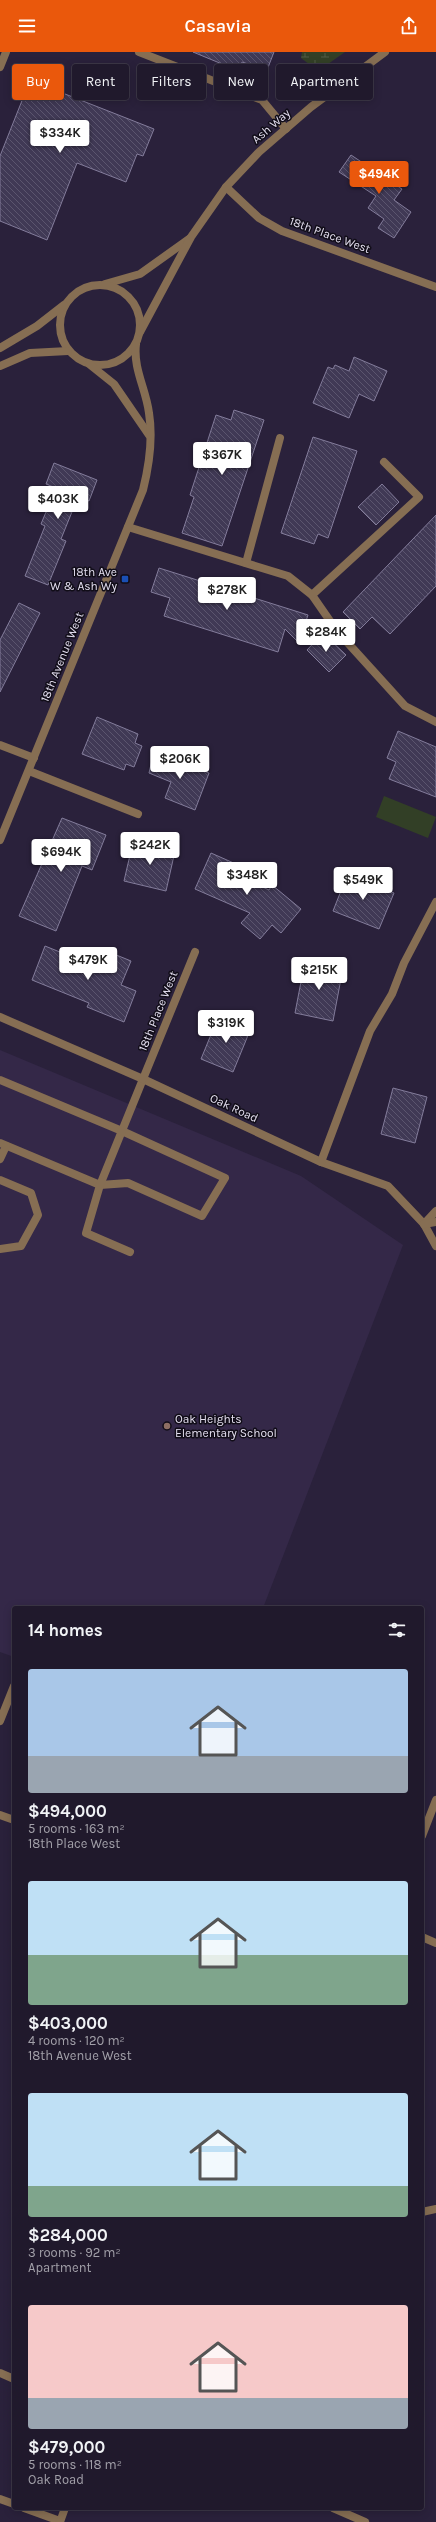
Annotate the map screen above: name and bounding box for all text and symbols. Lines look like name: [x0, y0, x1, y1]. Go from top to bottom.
icon: menu: [16, 15, 38, 37]
text: Casavia: [185, 15, 251, 37]
icon: share: [398, 15, 420, 37]
chip: Buy: [12, 64, 64, 100]
chip: Rent: [72, 64, 129, 100]
chip: Filters: [137, 64, 206, 100]
chip: New: [214, 64, 268, 100]
chip: Apartment: [276, 64, 373, 100]
street label: Ash Way: [249, 105, 293, 146]
pin: $334K: [32, 120, 88, 154]
text: $334K: [39, 125, 81, 140]
pin: $494K: [351, 161, 407, 195]
text: $494K: [359, 166, 399, 181]
street label: 18th Place West: [288, 214, 373, 256]
pin: $367K: [194, 442, 250, 476]
text: $367K: [202, 447, 242, 462]
pin: $403K: [30, 486, 86, 520]
text: $403K: [37, 491, 79, 506]
place label: 18th Ave W & Ash Wy: [50, 565, 117, 593]
marker: 18th Ave W & Ash Wy: [120, 574, 130, 584]
pin: $278K: [199, 577, 255, 611]
text: $278K: [207, 582, 247, 597]
street label: 18th Avenue West: [38, 610, 87, 704]
pin: $284K: [298, 619, 354, 653]
text: $284K: [305, 624, 347, 639]
pin: $206K: [152, 746, 208, 780]
text: $206K: [159, 751, 201, 766]
pin: $242K: [122, 832, 178, 866]
text: $242K: [130, 837, 170, 852]
pin: $694K: [33, 839, 89, 873]
text: $694K: [40, 844, 82, 859]
pin: $348K: [219, 862, 275, 896]
text: $348K: [226, 867, 268, 882]
pin: $549K: [335, 867, 391, 901]
text: $549K: [343, 872, 383, 887]
pin: $479K: [60, 947, 116, 981]
text: $479K: [68, 952, 108, 967]
pin: $215K: [291, 957, 347, 991]
text: $215K: [300, 962, 338, 977]
street label: 18th Place West: [136, 968, 181, 1053]
pin: $319K: [198, 1010, 254, 1044]
text: $319K: [207, 1015, 245, 1030]
street label: Oak Road: [208, 1091, 260, 1125]
place label: Oak Heights Elementary School: [175, 1412, 277, 1440]
marker: Oak Heights Elementary School: [162, 1421, 172, 1431]
icon: filters: [386, 1619, 408, 1641]
text: 14 homes: [28, 1620, 103, 1640]
icon: home: [182, 1695, 254, 1767]
text: $494,000: [28, 1801, 107, 1821]
text: 5 rooms · 163 m²: [28, 1821, 125, 1836]
text: 18th Place West: [28, 1836, 120, 1851]
icon: home: [182, 1907, 254, 1979]
text: $403,000: [28, 2013, 108, 2033]
text: 4 rooms · 120 m²: [28, 2033, 125, 2048]
text: 18th Avenue West: [28, 2048, 132, 2063]
icon: home: [182, 2119, 254, 2191]
text: $284,000: [28, 2225, 108, 2245]
text: 3 rooms · 92 m²: [28, 2245, 121, 2260]
text: Apartment: [28, 2260, 91, 2275]
icon: home: [182, 2331, 254, 2403]
text: $479,000: [28, 2437, 105, 2457]
text: 5 rooms · 118 m²: [28, 2457, 122, 2472]
text: Oak Road: [28, 2472, 84, 2487]

